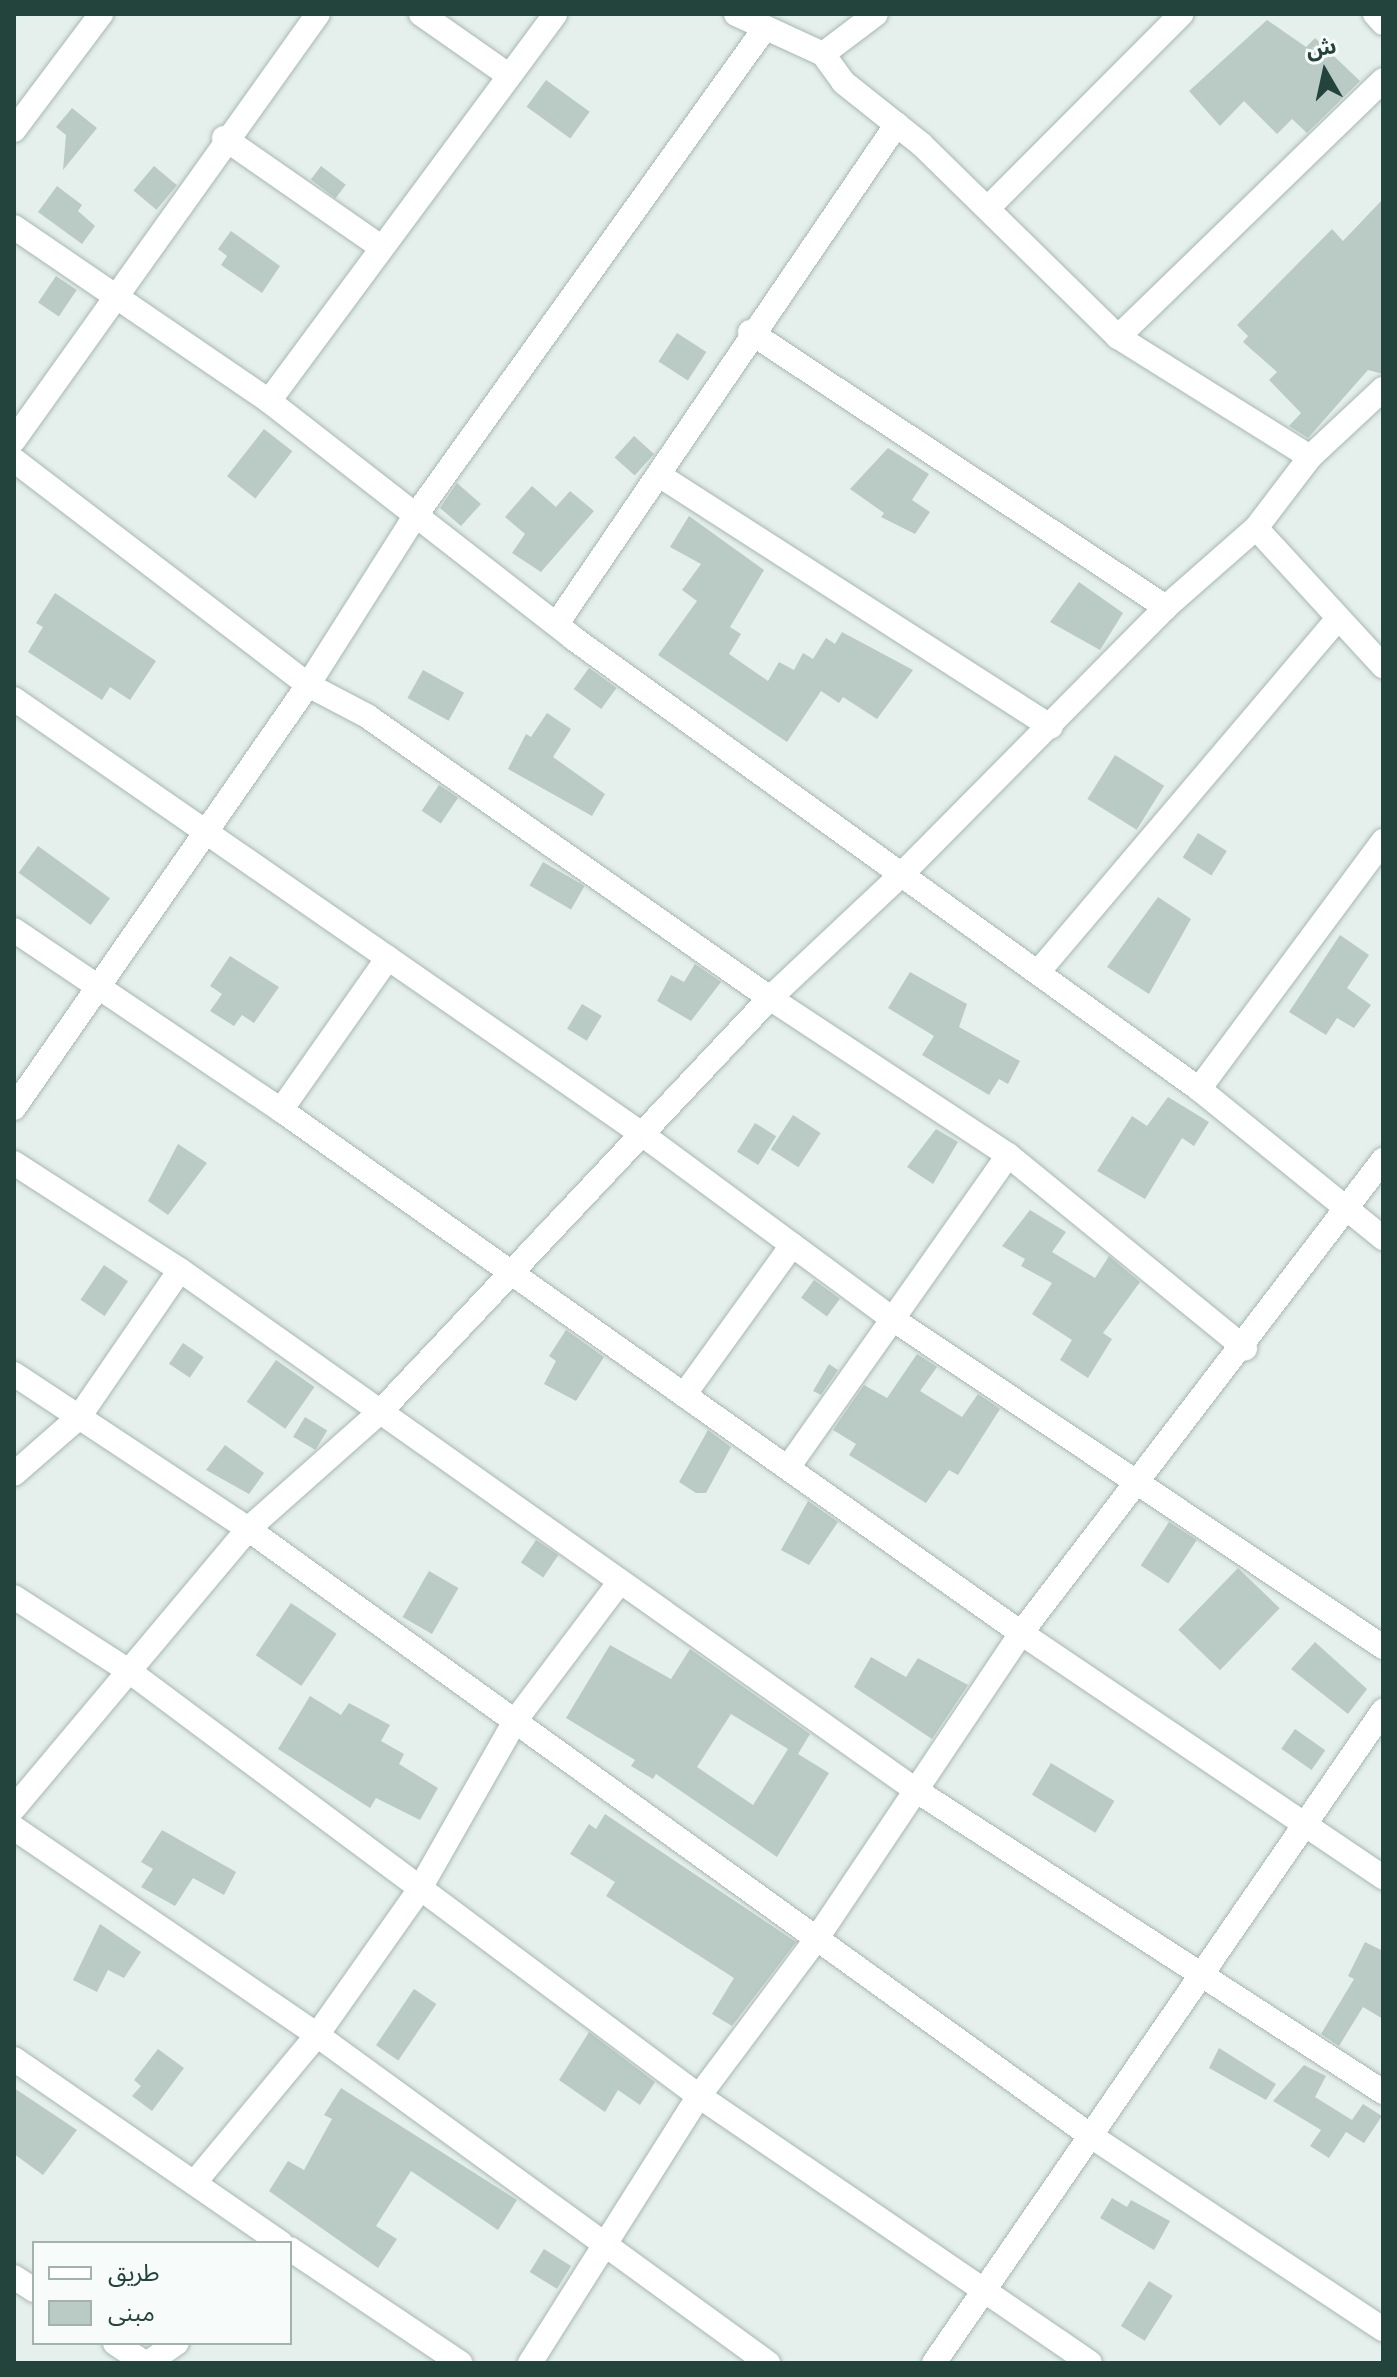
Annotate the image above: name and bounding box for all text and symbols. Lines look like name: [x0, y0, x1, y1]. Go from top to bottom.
north arrow: [1285, 32, 1365, 112]
text: ش: [1305, 35, 1338, 62]
legend: [32, 2241, 292, 2345]
text: طريق: [108, 2262, 160, 2286]
text: مبنى: [108, 2302, 155, 2326]

